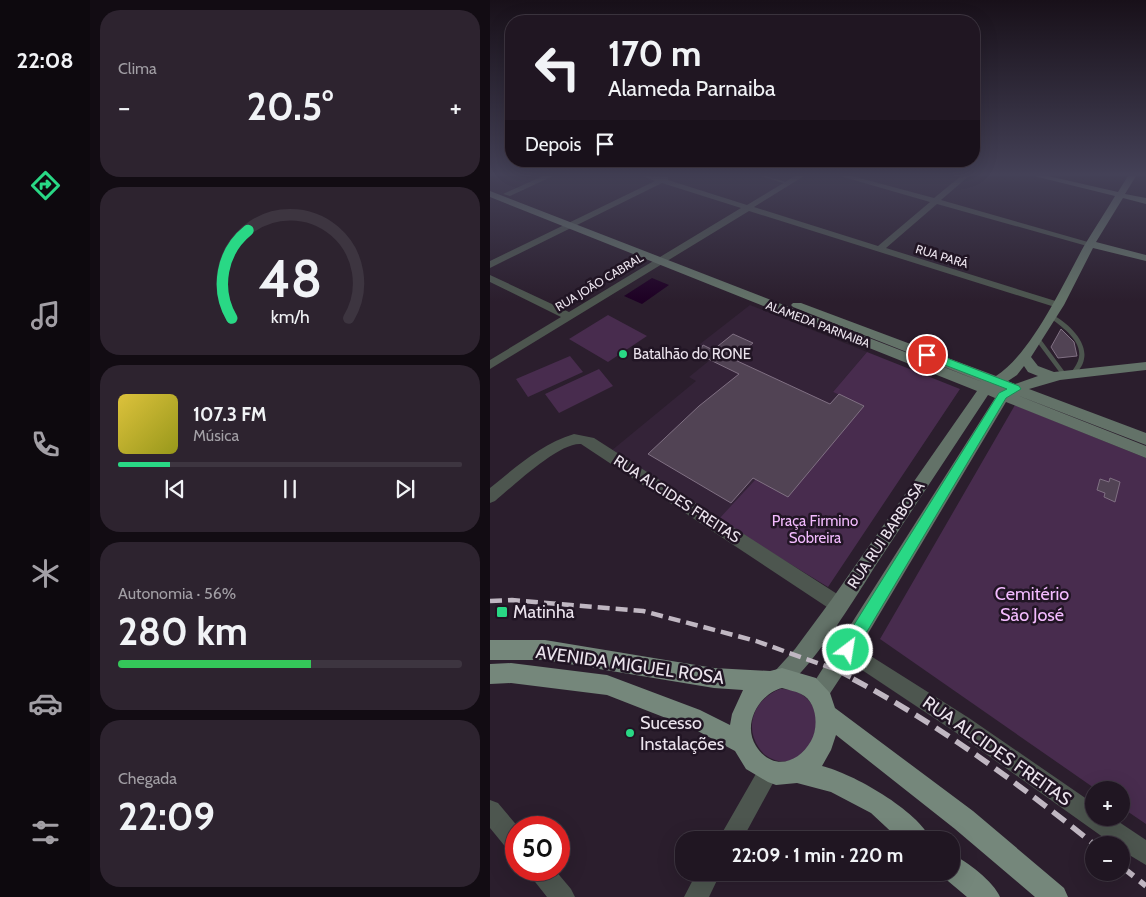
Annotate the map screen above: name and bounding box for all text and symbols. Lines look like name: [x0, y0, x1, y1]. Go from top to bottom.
text: 170 m: [608, 32, 701, 75]
icon: left: [525, 35, 590, 100]
text: 22:08: [17, 47, 73, 74]
text: Clima: [118, 59, 157, 78]
text: Alameda Parnaiba: [608, 75, 776, 102]
text: 20.5°: [247, 83, 333, 130]
text: −: [118, 90, 130, 124]
text: +: [450, 90, 462, 124]
icon: arrive: [591, 130, 619, 158]
text: Depois: [525, 133, 581, 156]
icon: directions: [28, 168, 63, 203]
street label: RUA PARÁ: [914, 241, 971, 271]
text: 48: [258, 247, 322, 310]
street label: RUA JOÃO CABRAL: [552, 250, 646, 314]
street label: ALAMEDA PARNAIBA: [764, 297, 873, 351]
icon: music: [28, 298, 63, 333]
text: km/h: [270, 306, 310, 327]
pin: [906, 334, 948, 376]
icon: arrive: [913, 341, 941, 369]
place label: Batalhão do RONE: [633, 345, 751, 363]
marker: Batalhão do RONE: [617, 348, 629, 360]
text: 107.3 FM: [193, 403, 267, 426]
text: Música: [193, 426, 239, 445]
icon: phone: [28, 427, 63, 462]
street label: RUA ALCIDES FREITAS: [610, 451, 744, 547]
icon: previous: [161, 475, 189, 503]
icon: pause: [276, 475, 304, 503]
icon: next: [391, 475, 419, 503]
street label: RUA RUI BARBOSA: [844, 477, 929, 592]
park label: Praça Firmino Sobreira: [772, 512, 858, 547]
icon: climate: [28, 556, 63, 591]
park label: Cemitério São José: [995, 583, 1069, 626]
text: Autonomia · 56%: [118, 584, 236, 603]
place label: Matinha: [513, 601, 575, 623]
marker: Matinha: [495, 605, 509, 619]
text: 280 km: [118, 608, 248, 655]
position arrow: [821, 623, 873, 675]
street label: AVENIDA MIGUEL ROSA: [534, 641, 726, 689]
icon: car: [28, 686, 63, 721]
street label: RUA ALCIDES FREITAS: [918, 691, 1076, 811]
place label: Sucesso Instalações: [640, 712, 724, 755]
marker: Sucesso Instalações: [624, 727, 636, 739]
text: Chegada: [118, 769, 177, 788]
map controls: [1085, 781, 1130, 881]
button: +: [1085, 781, 1130, 826]
text: 22:09: [118, 793, 215, 840]
icon: filters: [28, 815, 63, 850]
speed limit sign: 50: [505, 816, 570, 881]
button: −: [1085, 836, 1130, 881]
text: 22:09 · 1 min · 220 m: [732, 844, 903, 867]

